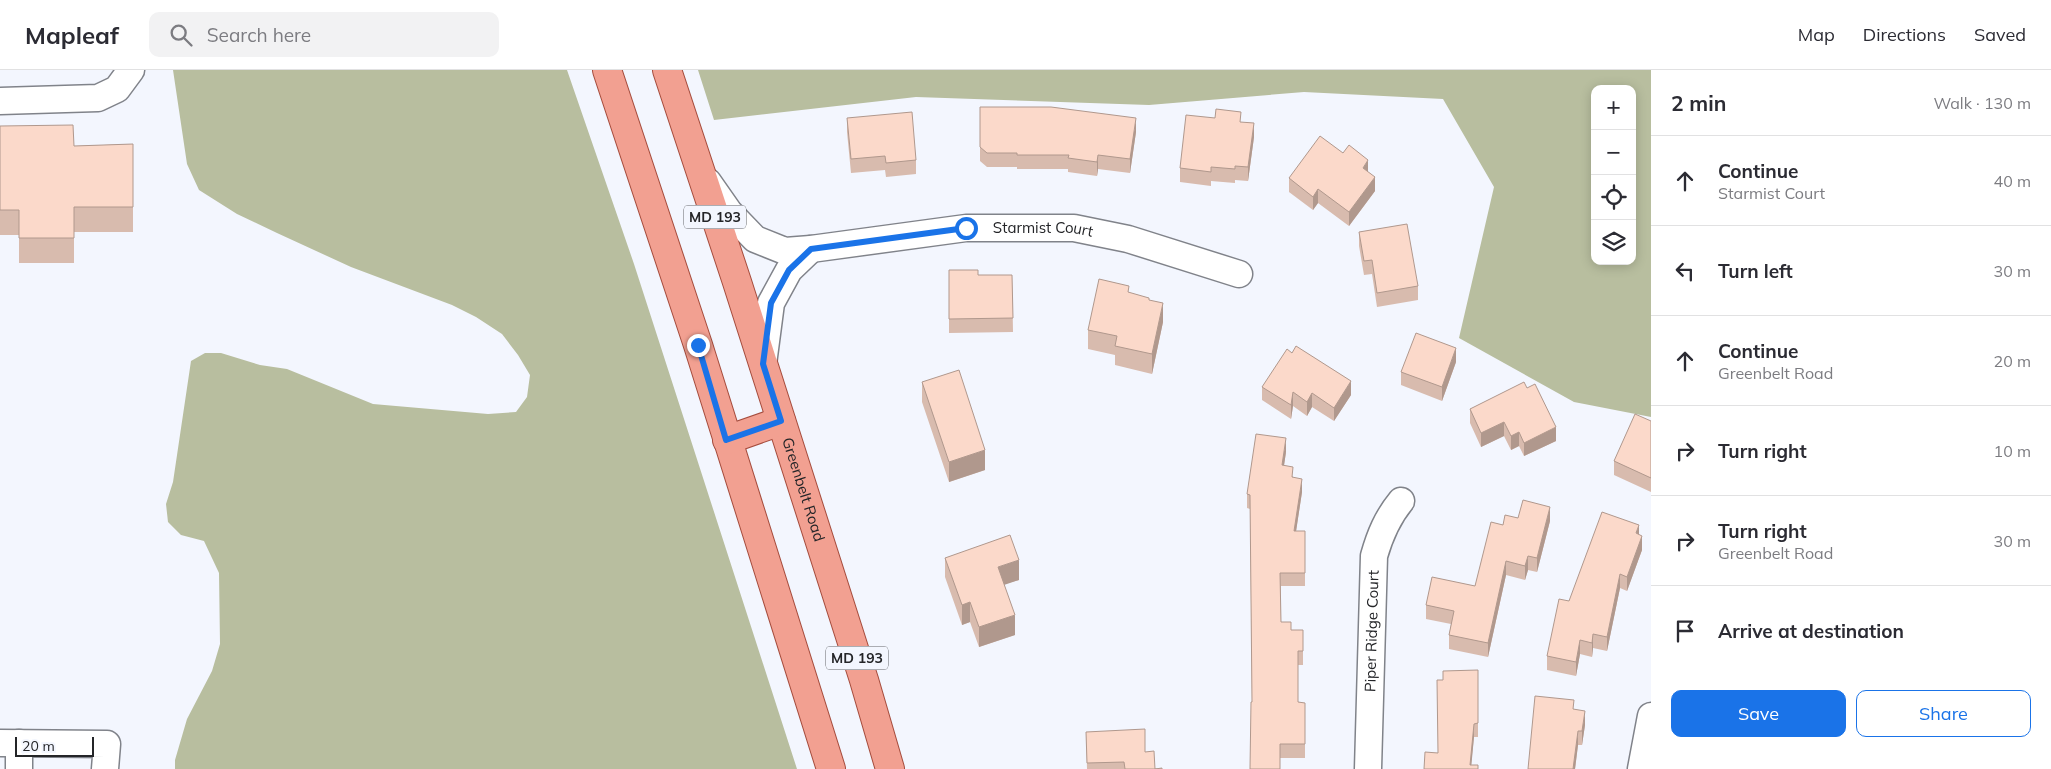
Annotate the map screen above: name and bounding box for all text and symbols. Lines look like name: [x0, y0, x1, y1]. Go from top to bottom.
search box: [149, 12, 499, 57]
text: Mapleaf: [25, 20, 119, 50]
icon: search: [167, 21, 195, 49]
text: Search here: [207, 23, 311, 47]
text: Map: [1798, 23, 1835, 46]
text: Directions: [1863, 23, 1946, 46]
text: Saved: [1974, 23, 2026, 46]
map controls: [1591, 85, 1636, 265]
button: +: [1591, 85, 1636, 130]
text: 2 min: [1671, 90, 1726, 116]
text: Walk · 130 m: [1933, 93, 2031, 113]
button: −: [1591, 130, 1636, 175]
text: Continue: [1718, 159, 1798, 183]
icon: ahead: [1671, 167, 1699, 195]
text: 40 m: [1994, 171, 2031, 191]
button: locate: [1591, 175, 1636, 220]
text: Starmist Court: [1718, 183, 1825, 203]
road number: MD 193: [684, 206, 746, 228]
route start: [955, 217, 978, 240]
street label: Starmist Court: [993, 218, 1095, 241]
button: layers: [1591, 220, 1636, 265]
icon: left: [1671, 257, 1699, 285]
text: Turn left: [1718, 259, 1793, 283]
text: 30 m: [1994, 261, 2031, 281]
route end: [687, 334, 710, 357]
text: Continue: [1718, 339, 1798, 363]
icon: ahead: [1671, 347, 1699, 375]
text: 20 m: [1994, 351, 2031, 371]
text: Greenbelt Road: [1718, 363, 1833, 383]
street label: Greenbelt Road: [778, 435, 829, 544]
icon: right: [1671, 437, 1699, 465]
text: Turn right: [1718, 439, 1807, 463]
text: 10 m: [1994, 441, 2031, 461]
text: Turn right: [1718, 519, 1807, 543]
icon: right: [1671, 527, 1699, 555]
text: 30 m: [1994, 531, 2031, 551]
text: Greenbelt Road: [1718, 543, 1833, 563]
street label: Piper Ridge Court: [1360, 570, 1383, 692]
icon: arrive: [1671, 617, 1699, 645]
text: Arrive at destination: [1718, 619, 1904, 643]
road number: MD 193: [826, 646, 888, 670]
button: Save: [1671, 690, 1846, 737]
button: Share: [1856, 690, 2031, 737]
scale bar: [15, 734, 94, 757]
text: 20 m: [22, 737, 55, 755]

